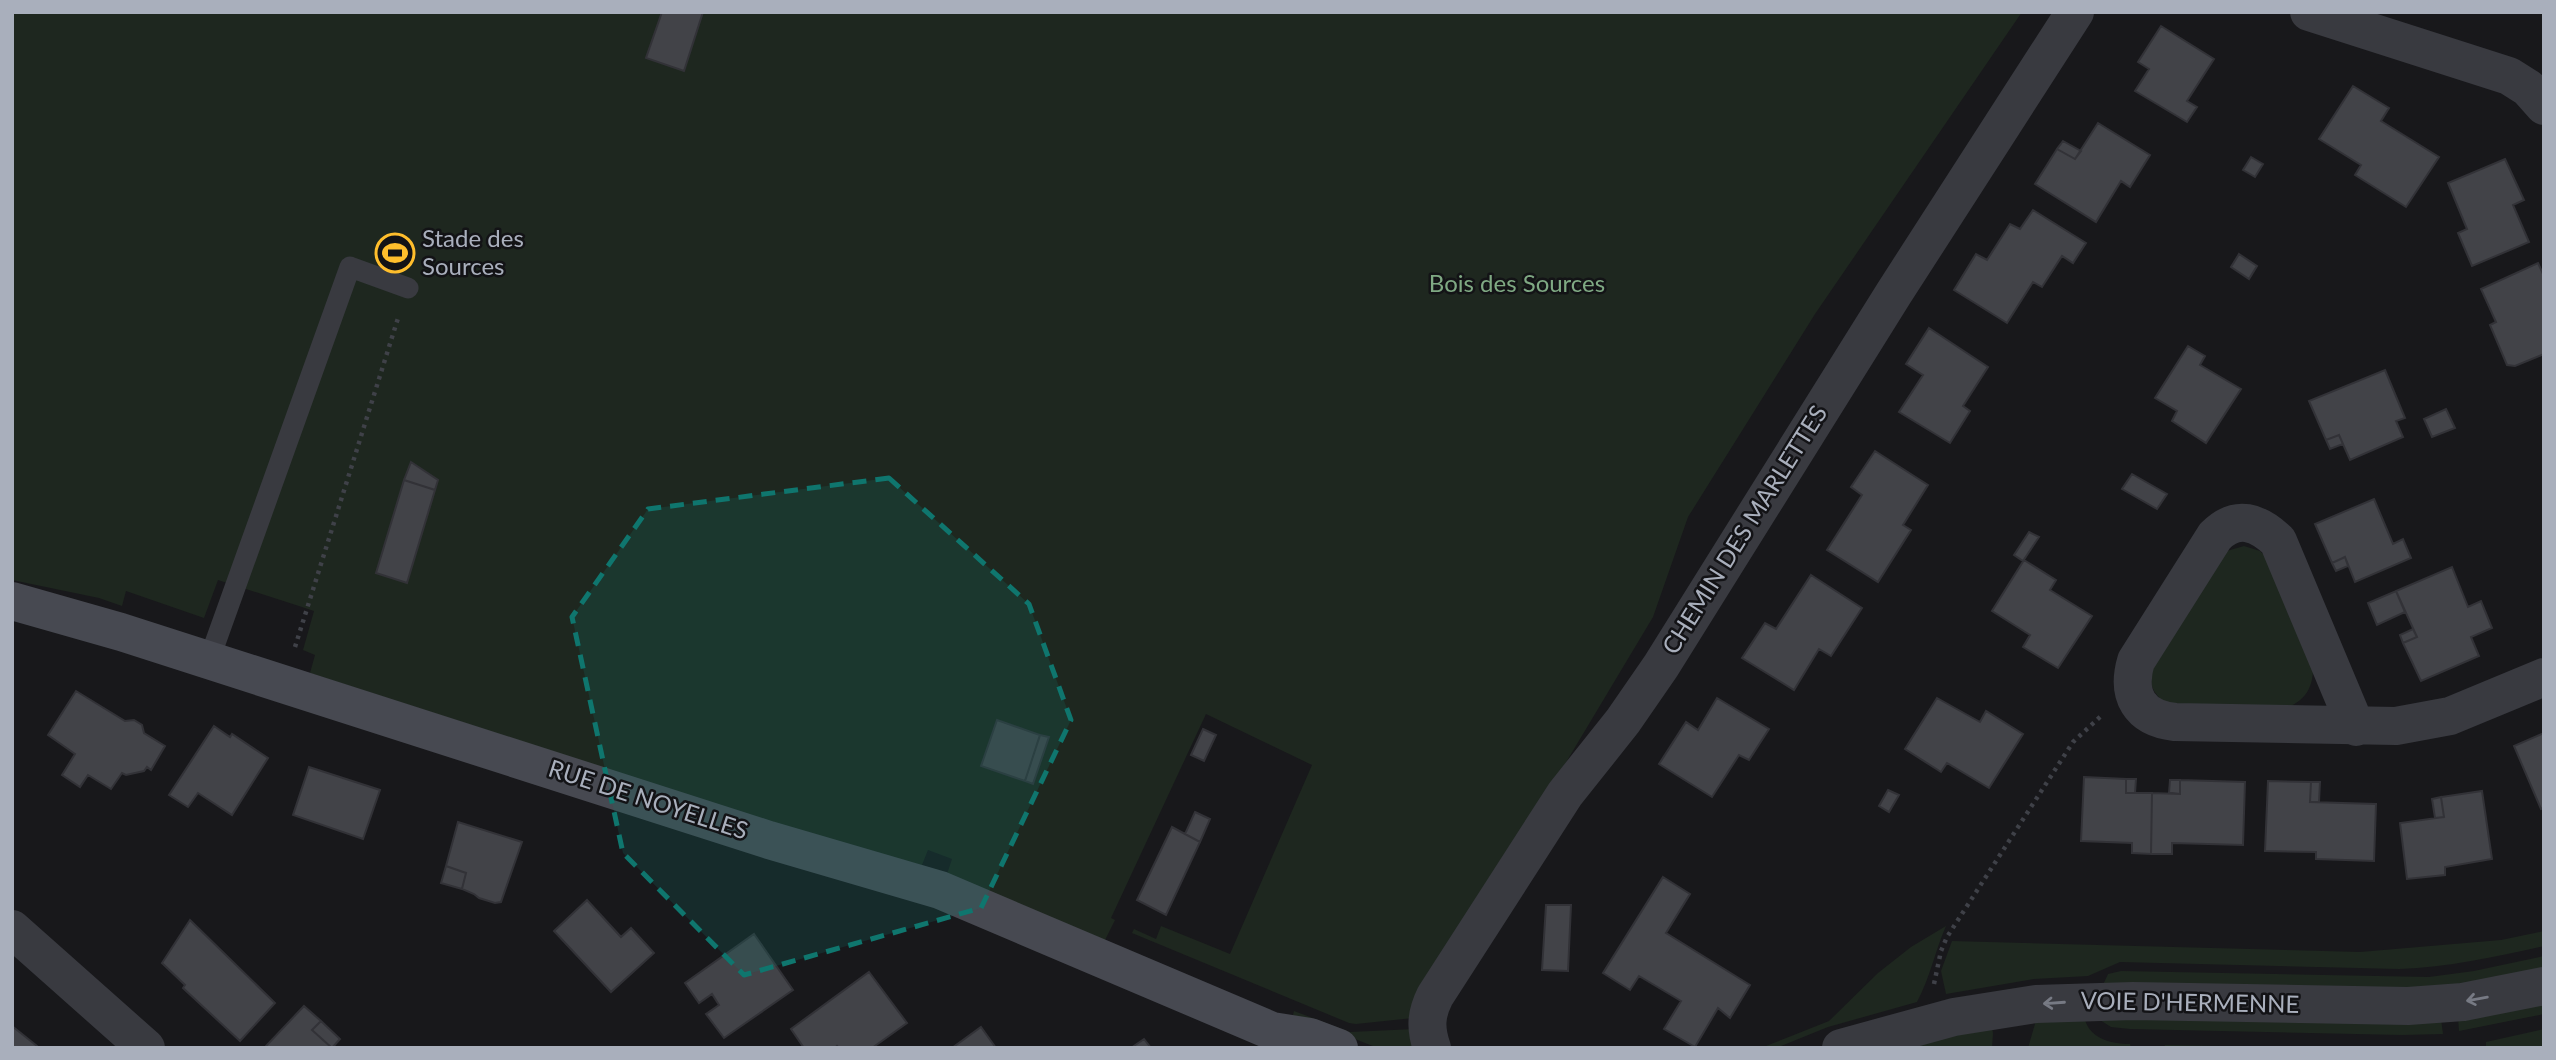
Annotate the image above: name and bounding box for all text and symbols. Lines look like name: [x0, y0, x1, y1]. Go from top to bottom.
place label: Stade des Sources: [422, 223, 524, 280]
sports icon: Stade des Sources: [374, 232, 416, 274]
park label: Bois des Sources: [1429, 268, 1605, 297]
street label: CHEMIN DES MARLETTES: [1655, 399, 1832, 659]
street label: RUE DE NOYELLES: [545, 753, 752, 844]
street label: VOIE D'HERMENNE: [2080, 985, 2300, 1018]
one-way arrow: [2466, 993, 2489, 1006]
one-way arrow: [2043, 996, 2066, 1009]

